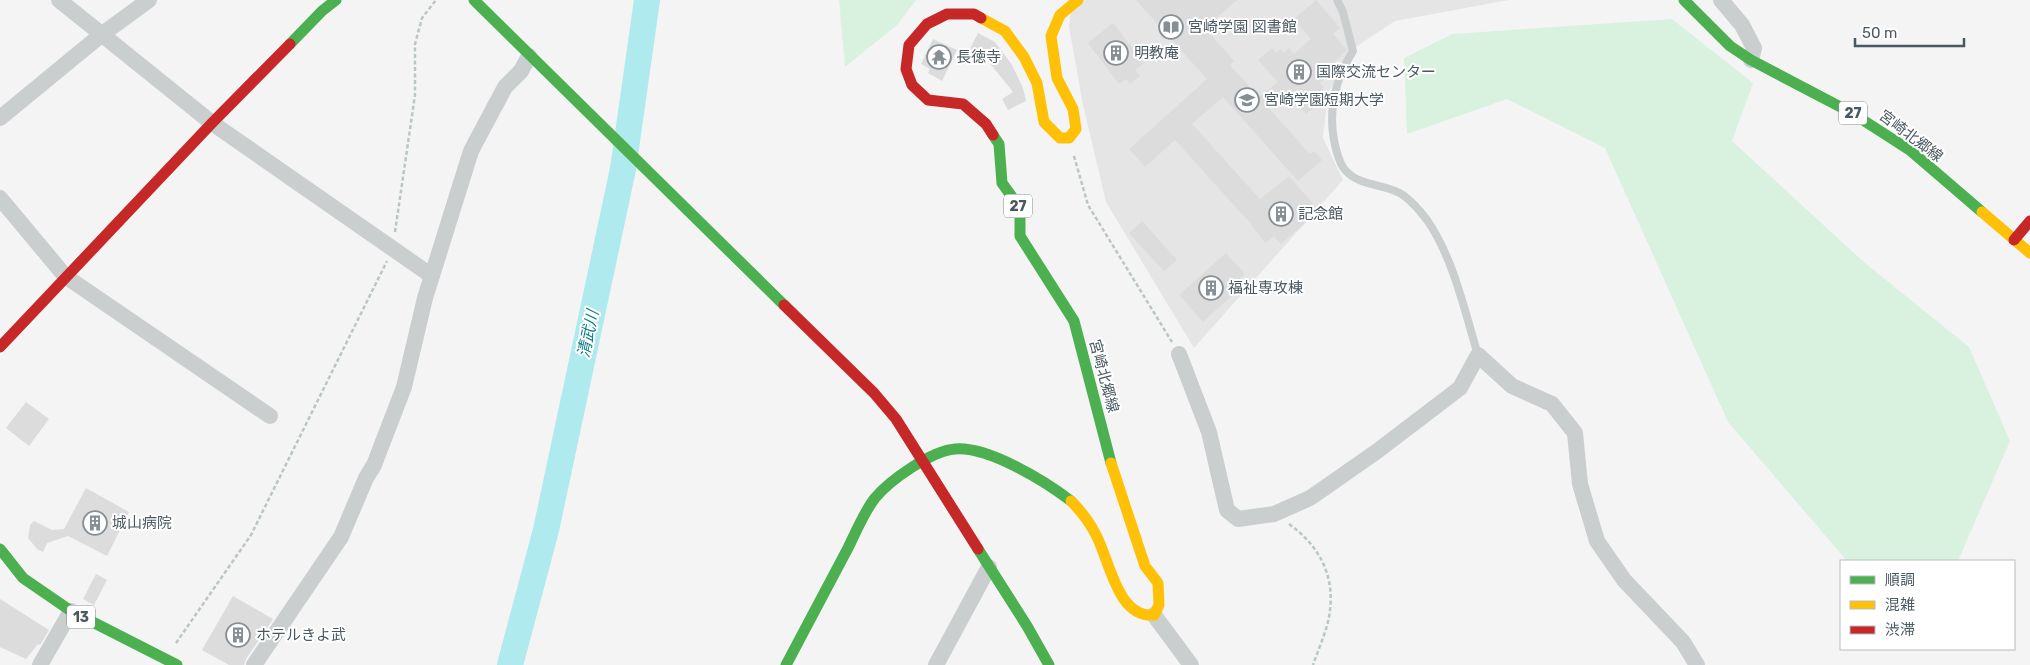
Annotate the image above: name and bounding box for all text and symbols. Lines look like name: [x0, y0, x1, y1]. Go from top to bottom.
library icon: 宮崎学園 図書館: [1158, 14, 1184, 40]
scale bar: [1855, 15, 1964, 47]
place label: 宮崎学園 図書館: [1188, 18, 1297, 36]
text: 50 m: [1862, 24, 1897, 42]
building icon: 明教庵: [1103, 40, 1129, 66]
temple icon: 長徳寺: [926, 44, 952, 70]
place label: 明教庵: [1134, 44, 1179, 62]
place label: 長徳寺: [956, 48, 1001, 66]
building icon: 国際交流センター: [1286, 59, 1312, 85]
place label: 国際交流センター: [1316, 63, 1436, 81]
school or university icon: 宮崎学園短期大学: [1234, 87, 1260, 113]
place label: 宮崎学園短期大学: [1264, 91, 1384, 109]
road number: 27: [1839, 102, 1867, 125]
street label: 宮崎北郷線: [1876, 106, 1946, 166]
road number: 27: [1004, 195, 1032, 218]
building icon: 記念館: [1268, 201, 1294, 227]
place label: 記念館: [1298, 205, 1343, 223]
building icon: 福祉専攻棟: [1198, 275, 1224, 301]
place label: 福祉専攻棟: [1228, 279, 1303, 297]
water label: 清武川: [574, 307, 603, 359]
street label: 宮崎北郷線: [1086, 337, 1122, 415]
building icon: 城山病院: [82, 510, 108, 536]
place label: 城山病院: [112, 514, 172, 532]
legend: [1840, 560, 2015, 650]
text: 順調: [1885, 571, 1915, 589]
text: 混雑: [1885, 596, 1915, 614]
road number: 13: [67, 606, 95, 628]
text: 渋滞: [1885, 621, 1915, 639]
building icon: ホテルきよ武: [225, 622, 251, 648]
place label: ホテルきよ武: [256, 626, 346, 644]

